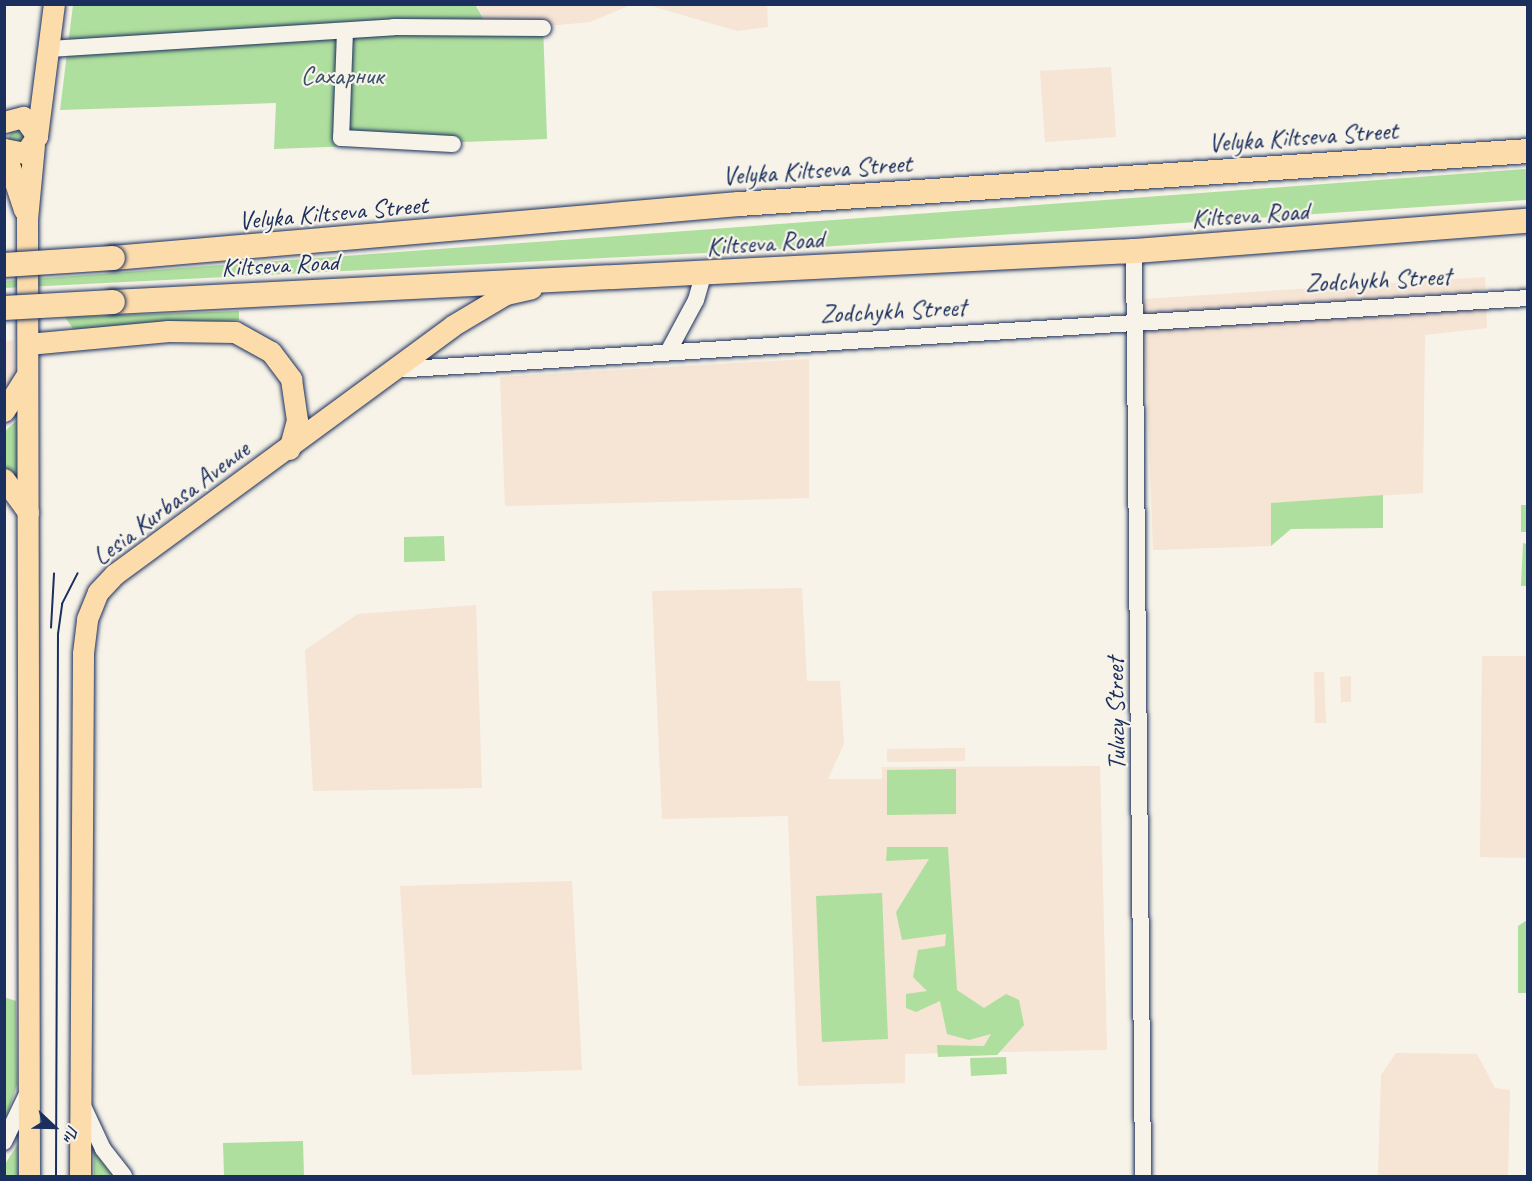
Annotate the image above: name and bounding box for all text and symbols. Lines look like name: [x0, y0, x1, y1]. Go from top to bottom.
park label: Сахарник: [301, 60, 383, 92]
street label: Velyka Kiltseva Street: [1207, 115, 1399, 159]
street label: Velyka Kiltseva Street: [721, 148, 913, 192]
street label: Velyka Kiltseva Street: [237, 189, 429, 237]
street label: Kiltseva Road: [1190, 195, 1310, 235]
street label: Kiltseva Road: [705, 223, 825, 263]
street label: Kiltseva Road: [221, 246, 339, 284]
street label: Zodchykh Street: [1304, 261, 1452, 299]
street label: Zodchykh Street: [819, 292, 967, 330]
street label: Lesia Kurbasa Avenue: [87, 434, 255, 572]
street label: Tuluzy Street: [1099, 657, 1133, 771]
north arrow: [24, 1097, 84, 1157]
text: Пн: [58, 1122, 83, 1145]

